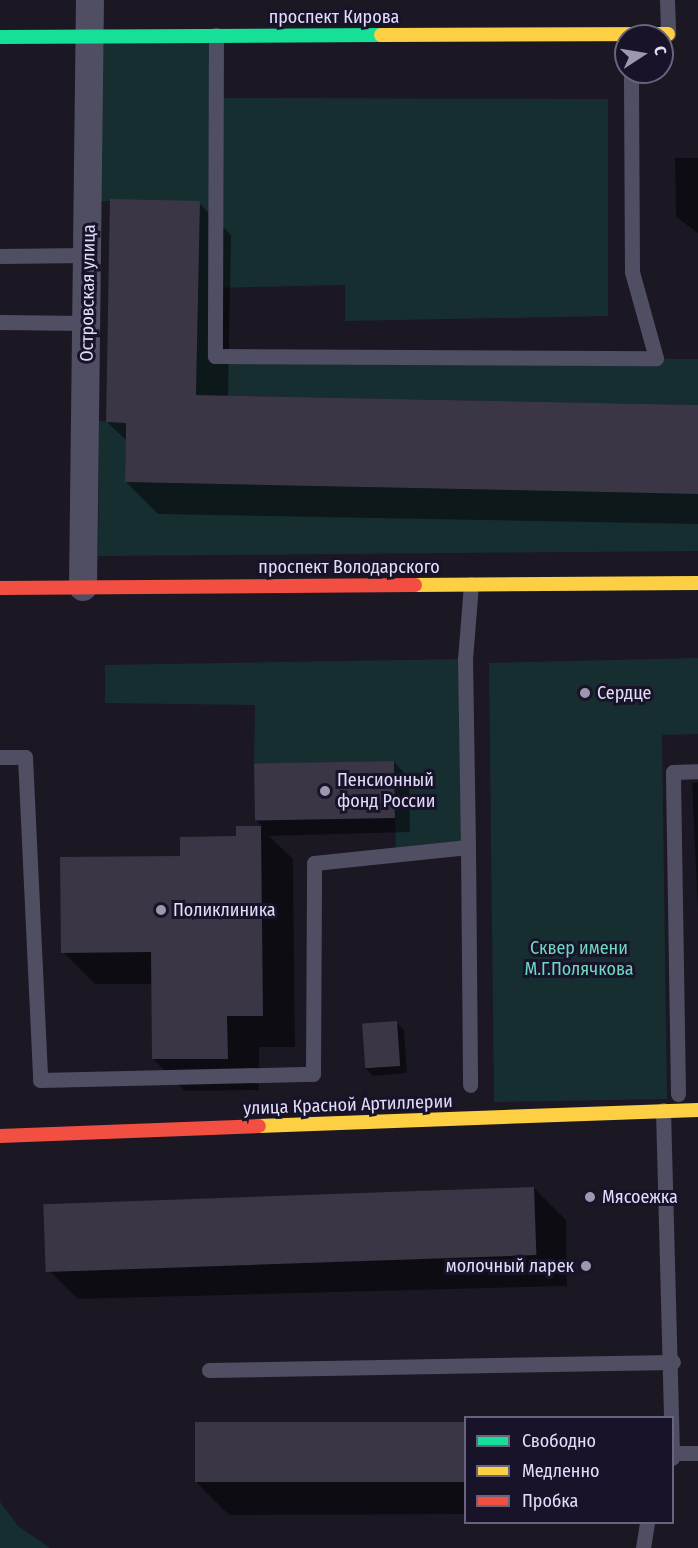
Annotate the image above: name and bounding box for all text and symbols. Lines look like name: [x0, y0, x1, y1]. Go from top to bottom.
street label: проспект Кирова: [269, 6, 399, 28]
north arrow: [614, 24, 674, 84]
text: С: [650, 44, 670, 57]
street label: Островская улица: [76, 224, 100, 362]
street label: проспект Володарского: [258, 556, 440, 578]
place label: Сердце: [597, 682, 651, 704]
marker: Сердце: [578, 686, 592, 700]
place label: Пенсионный фонд России: [337, 770, 435, 812]
marker: Пенсионный фонд России: [318, 784, 332, 798]
place label: Поликлиника: [173, 899, 276, 921]
marker: Поликлиника: [154, 903, 168, 917]
park label: Сквер имени М.Г.Полячкова: [524, 938, 634, 980]
street label: улица Красной Артиллерии: [243, 1091, 453, 1119]
place label: Мясоежка: [602, 1186, 678, 1208]
marker: Мясоежка: [583, 1190, 597, 1204]
place label: молочный ларек: [446, 1255, 574, 1277]
marker: молочный ларек: [579, 1259, 593, 1273]
legend: [464, 1416, 674, 1524]
text: Свободно: [522, 1430, 596, 1452]
text: Медленно: [522, 1460, 600, 1482]
text: Пробка: [522, 1490, 578, 1512]

